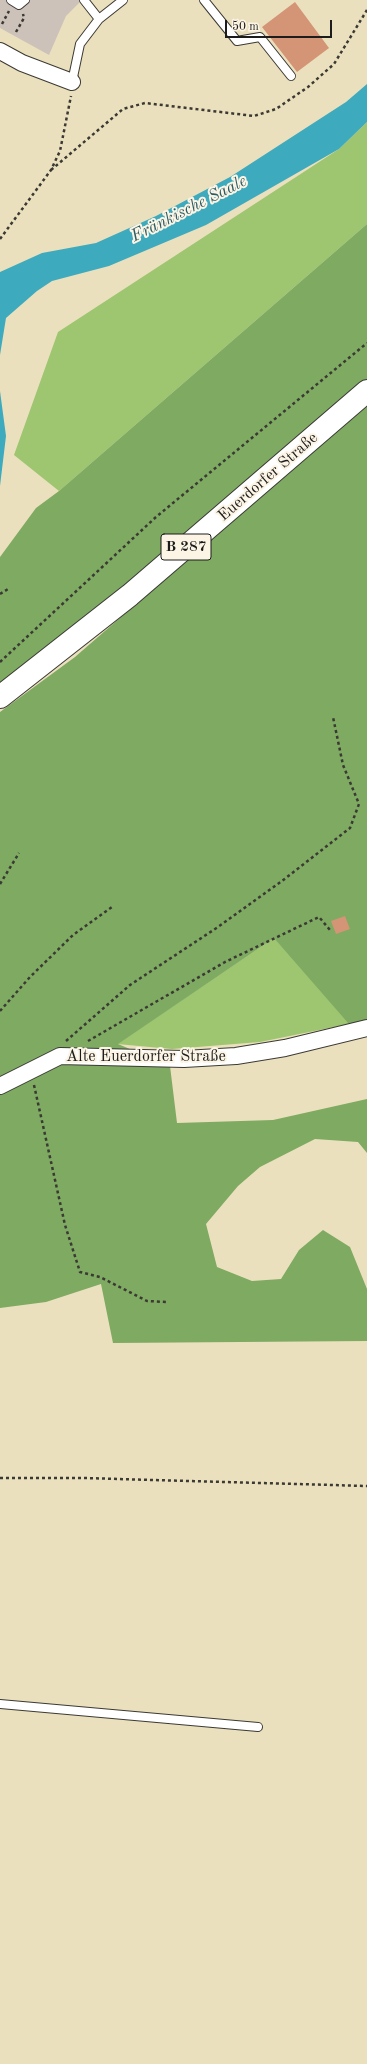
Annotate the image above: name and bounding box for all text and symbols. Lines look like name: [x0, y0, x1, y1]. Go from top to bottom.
scale bar: [227, 12, 334, 38]
text: 50 m: [232, 21, 259, 33]
water label: Fränkische Saale: [128, 171, 250, 247]
street label: Euerdorfer Straße: [214, 428, 322, 526]
road number: B 287: [161, 534, 211, 560]
street label: Alte Euerdorfer Straße: [66, 1047, 226, 1067]

